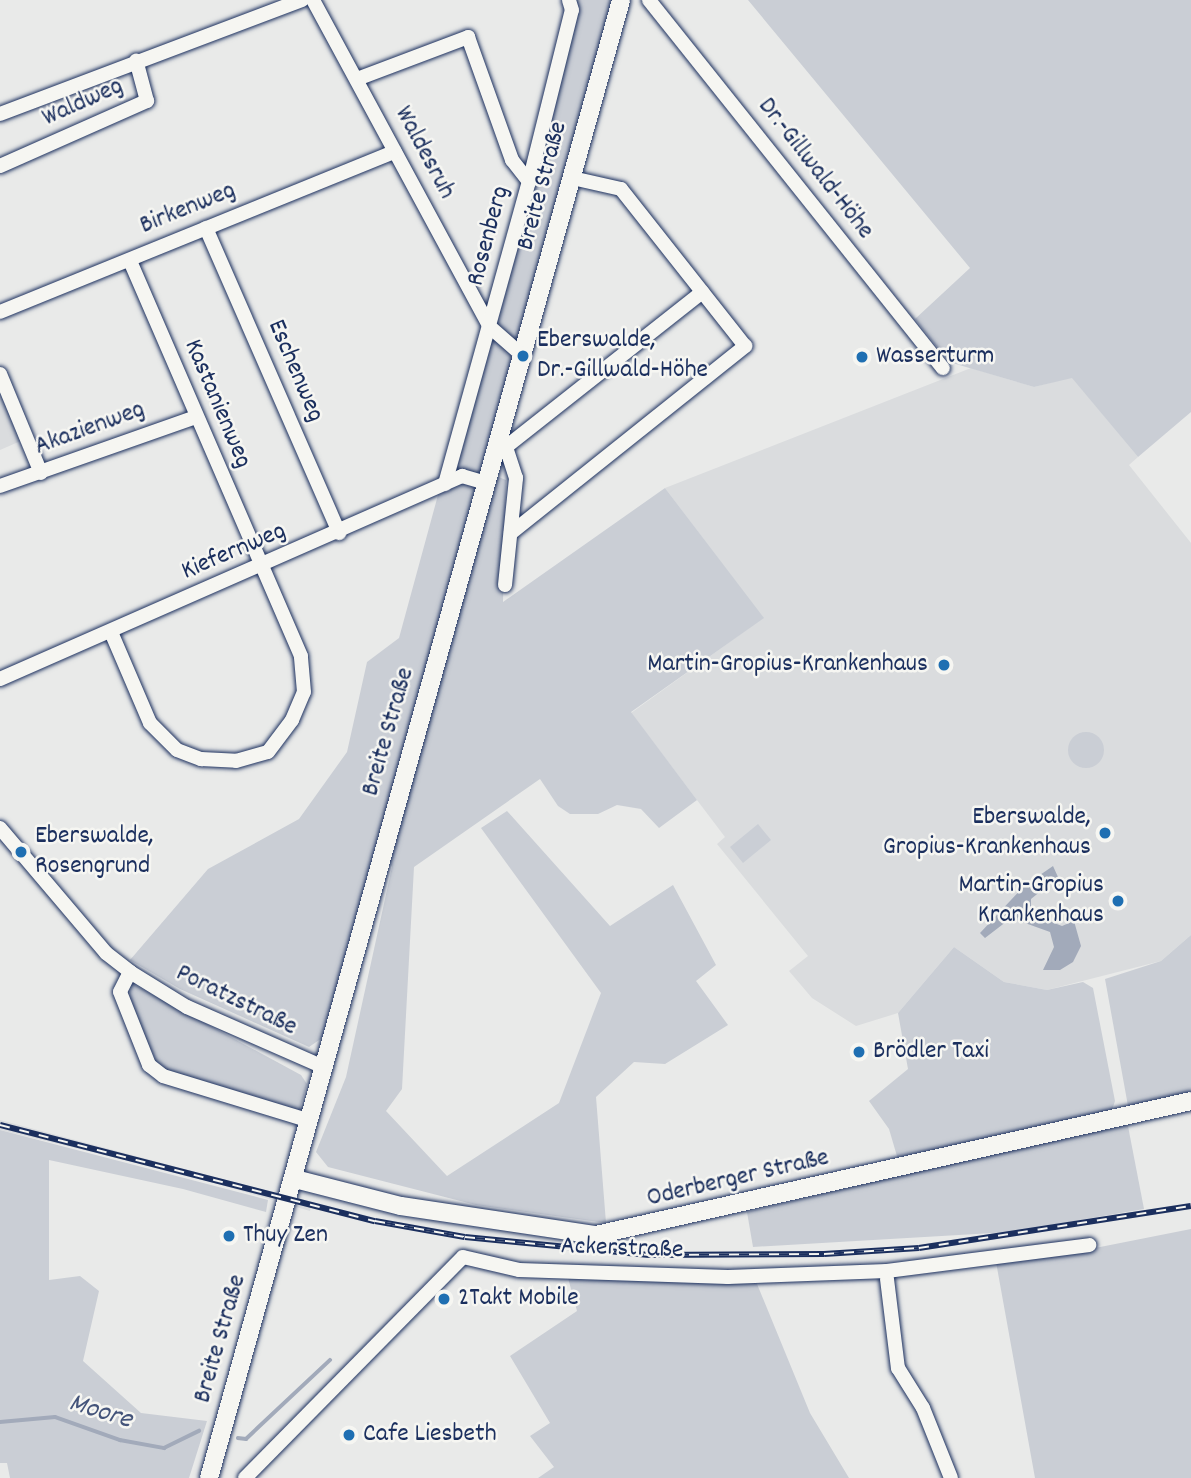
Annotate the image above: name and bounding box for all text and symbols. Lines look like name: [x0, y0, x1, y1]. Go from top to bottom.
street label: Waldweg: [38, 71, 128, 135]
street label: Dr.-Gillwald-Höhe: [750, 92, 880, 246]
street label: Waldesruh: [387, 101, 461, 205]
street label: Breite Straße: [511, 118, 575, 254]
street label: Birkenweg: [136, 176, 240, 242]
street label: Rosenberg: [461, 183, 517, 289]
street label: Eschenweg: [260, 315, 330, 427]
place label: Eberswalde, Dr.-Gillwald-Höhe: [537, 325, 708, 386]
street label: Kastanienweg: [176, 335, 258, 473]
place label: Wasserturm: [876, 341, 994, 373]
marker: Eberswalde, Dr.-Gillwald-Höhe: [515, 348, 531, 364]
marker: Wasserturm: [854, 349, 870, 365]
street label: Akazienweg: [31, 395, 149, 463]
street label: Kiefernweg: [177, 516, 291, 588]
place label: Martin-Gropius-Krankenhaus: [647, 649, 928, 681]
marker: Martin-Gropius-Krankenhaus: [934, 655, 954, 675]
street label: Breite Straße: [356, 664, 422, 800]
place label: Eberswalde, Gropius-Krankenhaus: [883, 802, 1091, 864]
place label: Eberswalde, Rosengrund: [35, 821, 154, 882]
marker: Eberswalde, Gropius-Krankenhaus: [1097, 825, 1113, 841]
marker: Eberswalde, Rosengrund: [13, 844, 29, 860]
place label: Martin-Gropius Krankenhaus: [958, 870, 1104, 931]
marker: Martin-Gropius Krankenhaus: [1110, 893, 1126, 909]
street label: Poratzstraße: [170, 958, 302, 1044]
place label: Brödler Taxi: [873, 1036, 989, 1068]
marker: Brödler Taxi: [851, 1044, 867, 1060]
street label: Oderberger Straße: [644, 1143, 832, 1215]
place label: Thuy Zen: [243, 1220, 328, 1252]
marker: Thuy Zen: [221, 1228, 237, 1244]
street label: Ackerstraße: [560, 1231, 684, 1267]
street label: Breite Straße: [188, 1271, 254, 1407]
place label: 2Takt Mobile: [458, 1283, 579, 1315]
marker: 2Takt Mobile: [436, 1291, 452, 1307]
water label: Moore: [64, 1388, 136, 1438]
place label: Cafe Liesbeth: [363, 1419, 497, 1451]
marker: Cafe Liesbeth: [341, 1427, 357, 1443]

